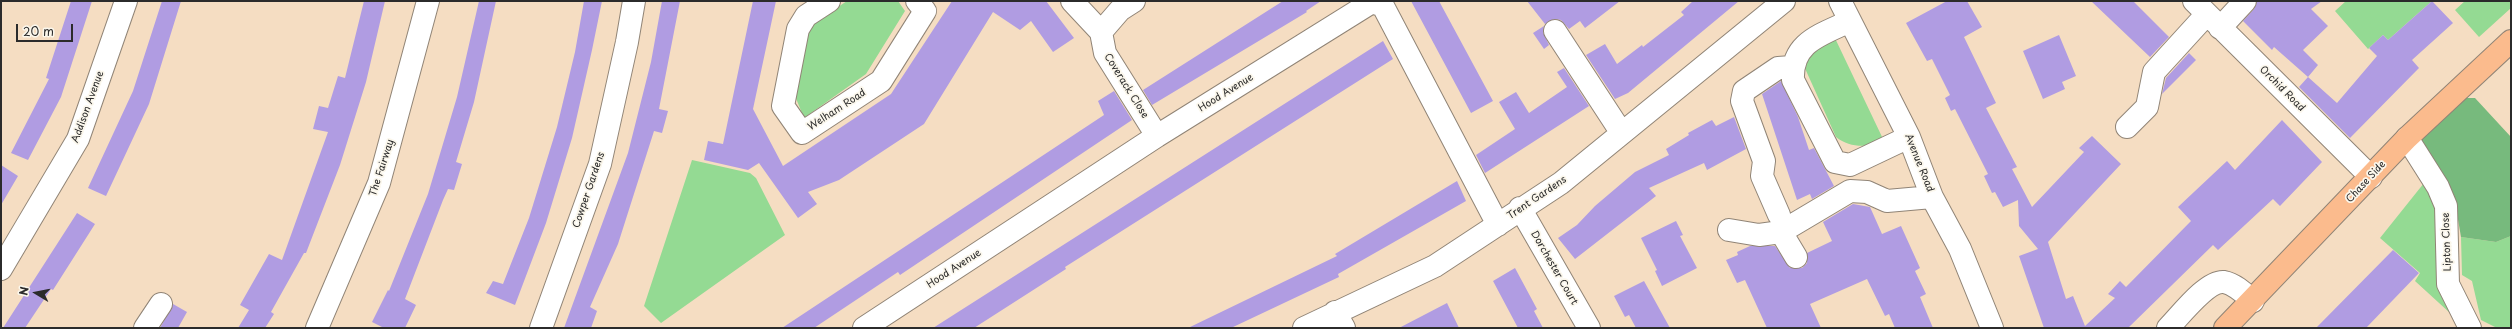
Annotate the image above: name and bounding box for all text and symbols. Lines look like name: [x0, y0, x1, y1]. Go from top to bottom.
scale bar: [18, 16, 75, 42]
text: 20 m: [23, 22, 54, 40]
street label: Coverack Close: [1101, 51, 1151, 121]
street label: Orchid Road: [2257, 64, 2307, 114]
street label: Addison Avenue: [69, 69, 107, 145]
street label: Hood Avenue: [1196, 71, 1256, 115]
street label: Welham Road: [806, 87, 868, 133]
street label: Avenue Road: [1902, 132, 1936, 194]
street label: The Fairway: [367, 138, 397, 198]
street label: Cowper Gardens: [570, 150, 608, 230]
street label: Chase Side: [2344, 159, 2388, 205]
street label: Trent Gardens: [1505, 174, 1569, 222]
street label: Lipton Close: [2440, 212, 2454, 272]
street label: Dorchester Court: [1528, 229, 1580, 307]
street label: Hood Avenue: [925, 247, 983, 291]
north arrow: [16, 273, 56, 313]
text: N: [15, 285, 33, 297]

